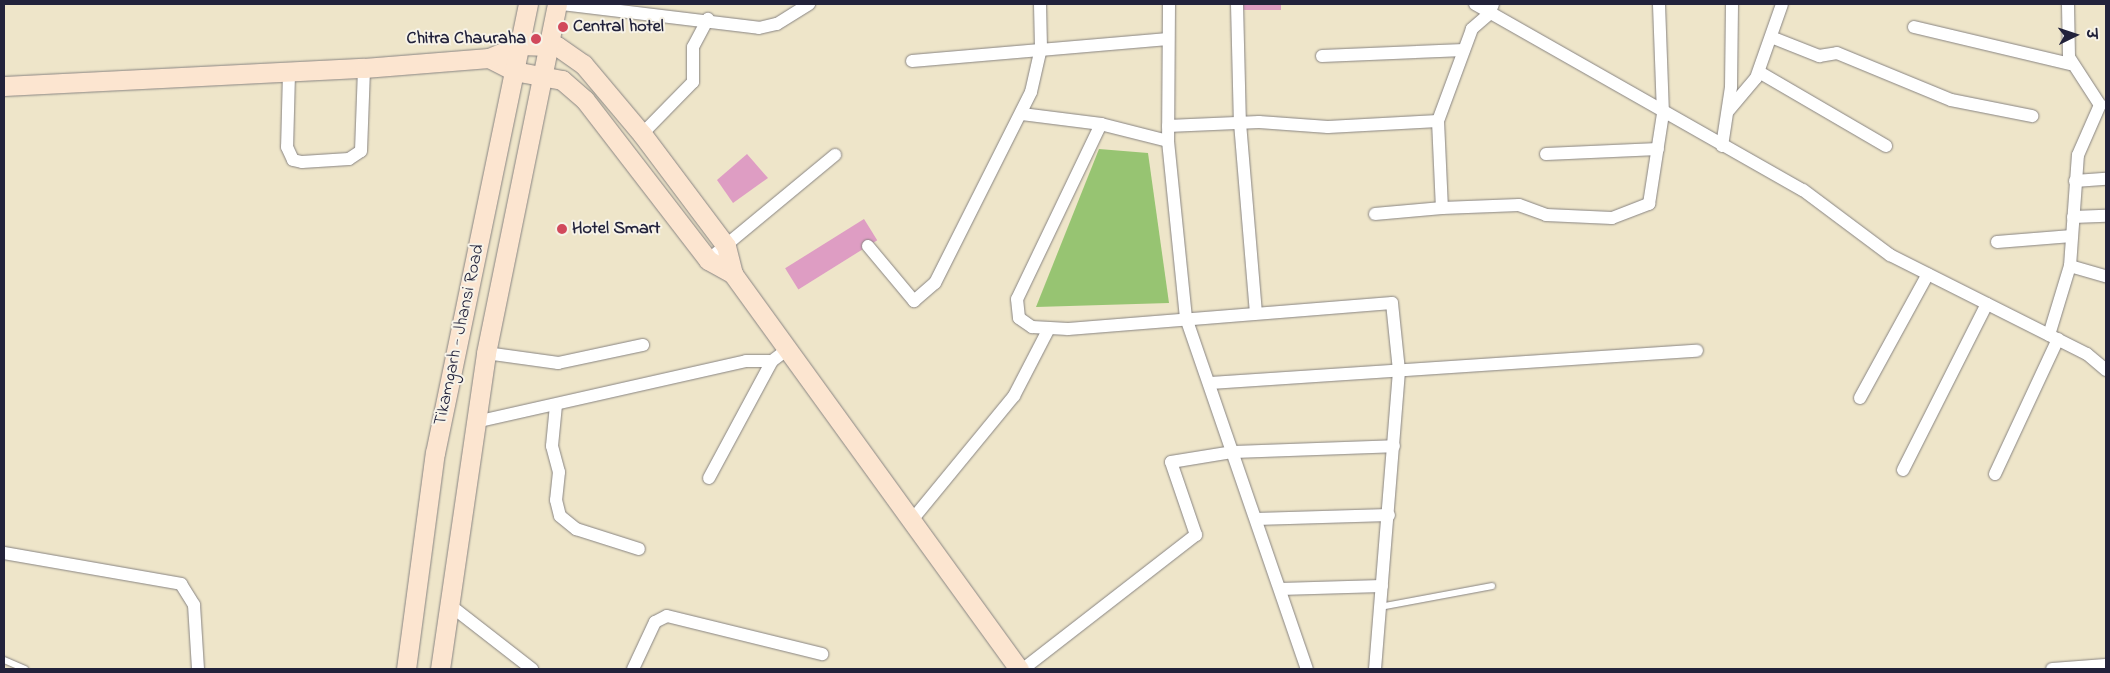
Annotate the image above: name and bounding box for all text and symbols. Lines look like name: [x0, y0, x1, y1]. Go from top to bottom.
north arrow: [2050, 10, 2100, 60]
place label: Central hotel: [573, 16, 664, 38]
marker: Central hotel: [557, 21, 569, 33]
place label: Chitra Chauraha: [407, 28, 526, 50]
text: उ: [2080, 29, 2101, 39]
marker: Chitra Chauraha: [530, 33, 542, 45]
place label: Hotel Smart: [572, 218, 660, 240]
marker: Hotel Smart: [556, 223, 568, 235]
street label: Tikamgarh - Jhansi Road: [430, 242, 490, 428]

